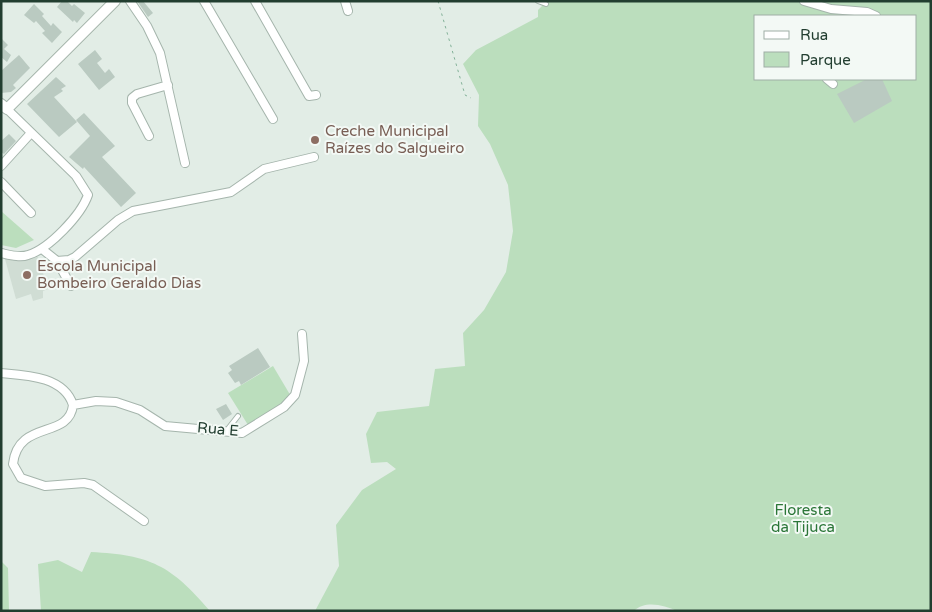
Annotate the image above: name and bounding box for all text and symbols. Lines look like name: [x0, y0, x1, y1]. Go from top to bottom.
legend: [754, 15, 917, 80]
text: Rua: [800, 26, 828, 44]
text: Parque: [800, 51, 851, 69]
place label: Creche Municipal Raízes do Salgueiro: [325, 122, 464, 157]
marker: Creche Municipal Raízes do Salgueiro: [309, 134, 321, 146]
place label: Escola Municipal Bombeiro Geraldo Dias: [37, 257, 201, 292]
marker: Escola Municipal Bombeiro Geraldo Dias: [21, 269, 33, 281]
street label: Rua E: [196, 418, 240, 440]
park label: Floresta da Tijuca: [771, 501, 835, 536]

